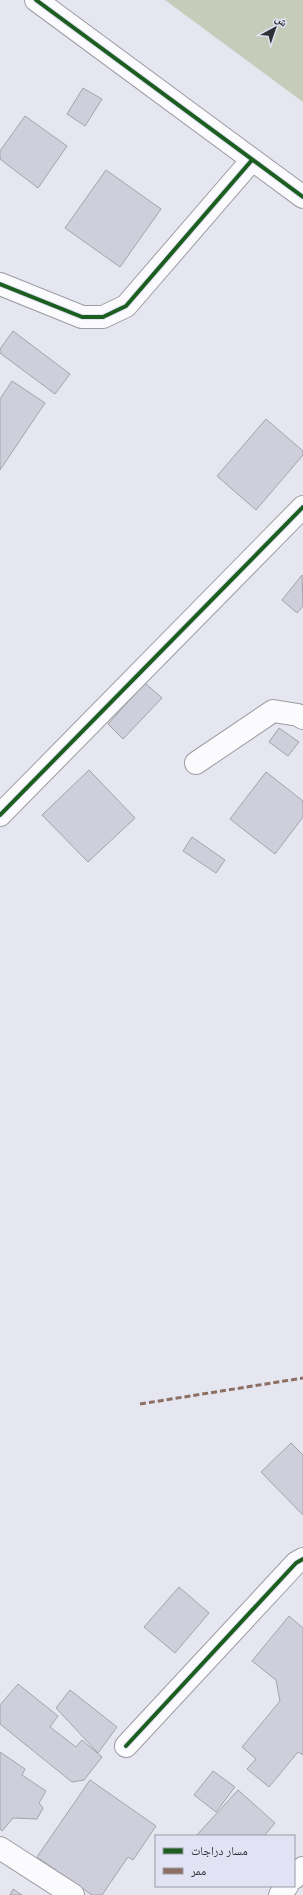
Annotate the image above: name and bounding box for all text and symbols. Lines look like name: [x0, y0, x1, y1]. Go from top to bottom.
north arrow: [255, 8, 295, 48]
text: ش: [272, 12, 290, 30]
legend: [155, 1835, 295, 1887]
text: مسار دراجات: [191, 1844, 248, 1858]
text: ممر: [190, 1864, 206, 1878]

